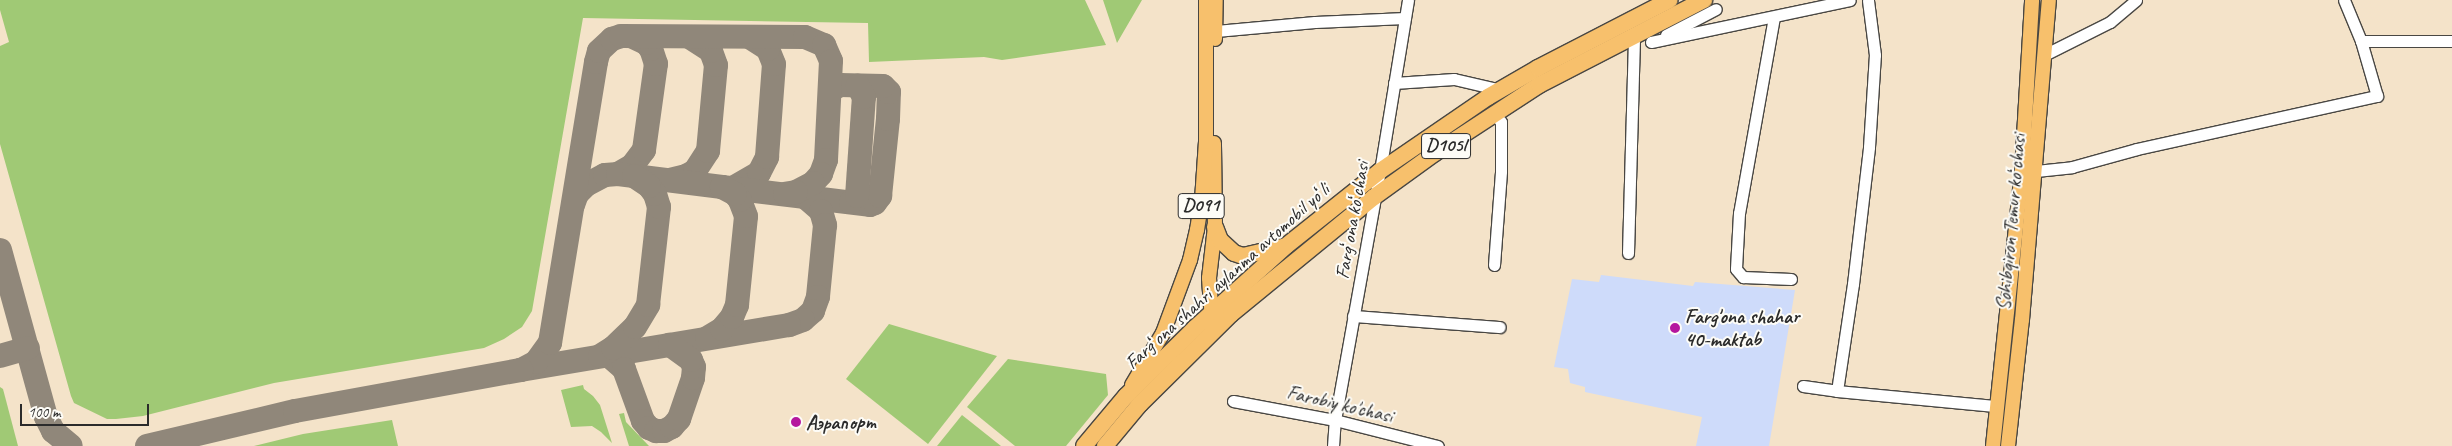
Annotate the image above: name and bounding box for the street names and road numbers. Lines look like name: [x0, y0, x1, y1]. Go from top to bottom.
road number: D105l: [1421, 130, 1471, 162]
street label: Sohibqiron Temur koʻchasi: [1991, 133, 2031, 311]
street label: Fargʻona koʻchasi: [1330, 159, 1374, 281]
street label: Fargʻona shahri aylanma avtomobil yoʻli: [1120, 178, 1334, 374]
road number: D091: [1177, 190, 1225, 222]
street label: Farobiy ko'chasi: [1285, 380, 1395, 428]

